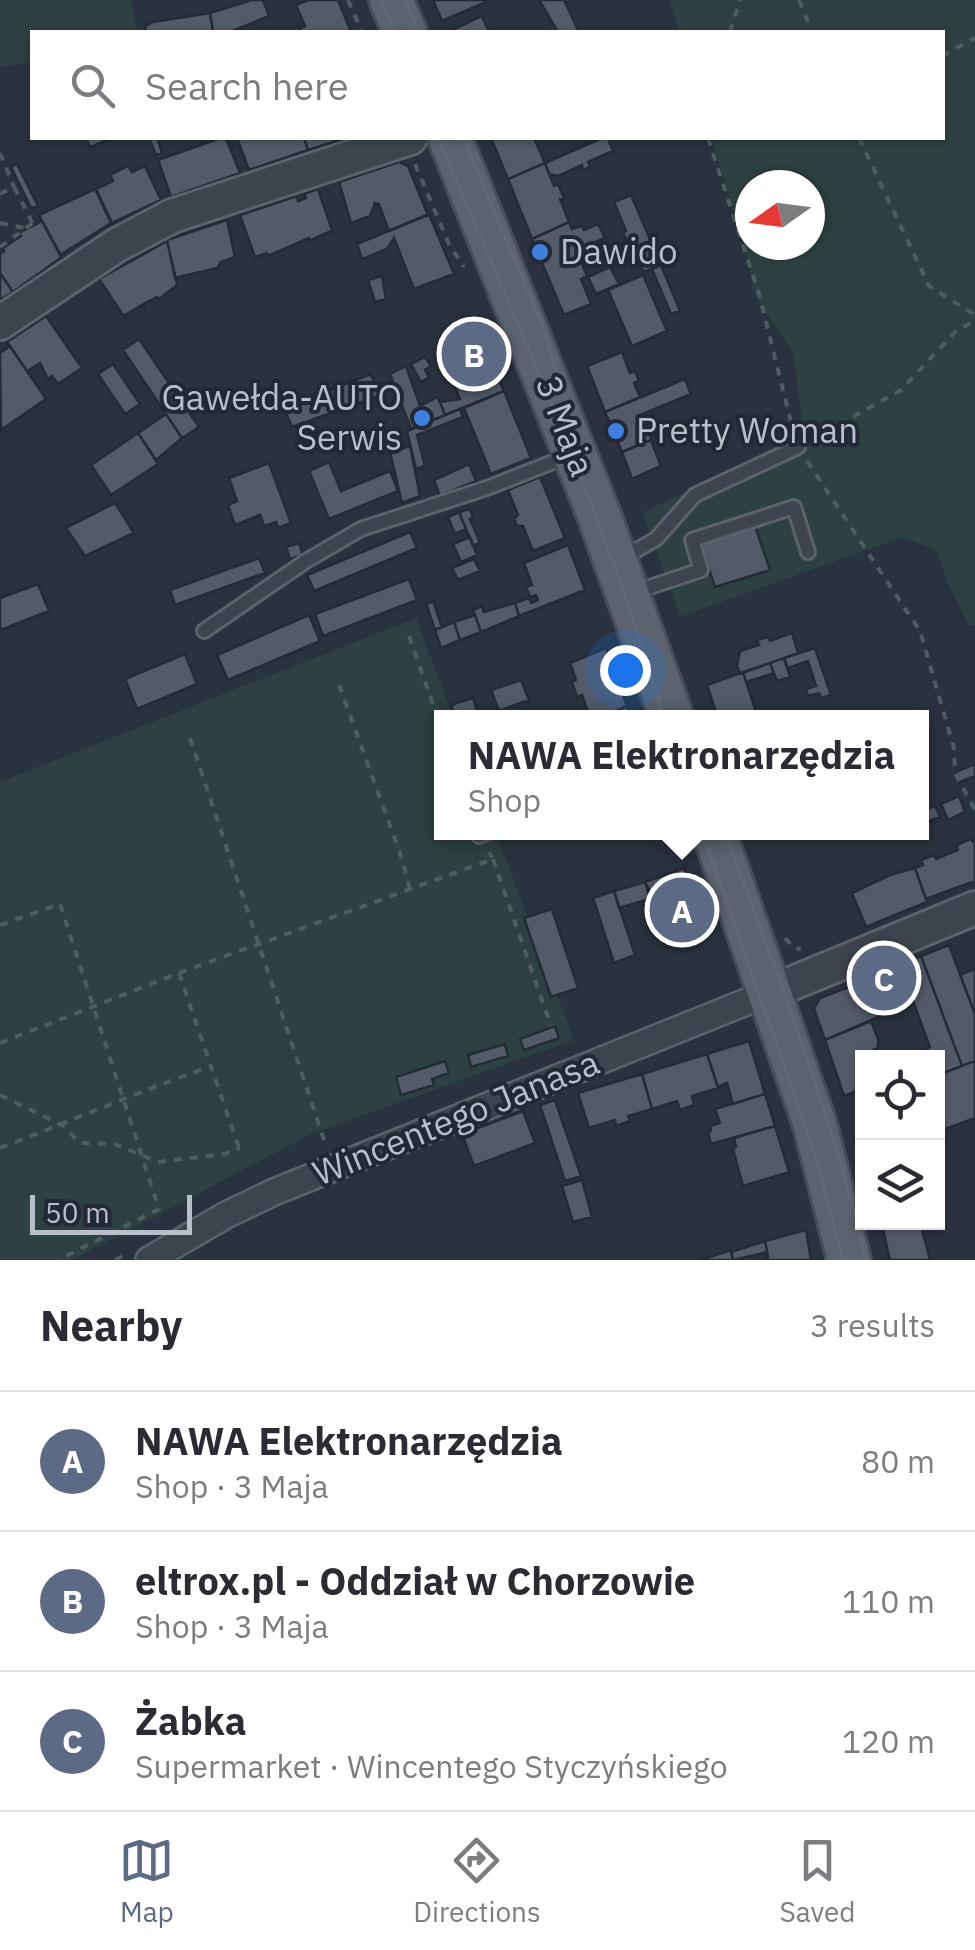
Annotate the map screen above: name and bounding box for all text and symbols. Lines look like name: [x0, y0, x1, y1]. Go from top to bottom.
search box: [30, 30, 945, 140]
icon: search: [65, 58, 120, 113]
text: Search here: [145, 61, 349, 110]
north arrow: [735, 170, 825, 260]
place label: Dawido: [560, 228, 678, 274]
marker: Dawido: [529, 241, 551, 263]
pin: B: [442, 316, 506, 392]
street label: 3 Maja: [526, 369, 606, 482]
place label: Gawełda-AUTO Serwis: [162, 374, 402, 460]
marker: Gawełda-AUTO Serwis: [411, 407, 433, 429]
place label: Pretty Woman: [636, 407, 858, 453]
marker: Pretty Woman: [605, 420, 627, 442]
your location: [600, 645, 651, 696]
popup: [434, 710, 929, 840]
text: NAWA Elektronarzędzia: [468, 730, 895, 779]
text: Shop: [468, 779, 541, 821]
pin: A: [650, 872, 714, 948]
pin: C: [852, 940, 916, 1016]
street label: Wincentego Janasa: [306, 1039, 605, 1195]
map controls: [855, 1050, 945, 1230]
button: locate: [855, 1050, 945, 1140]
button: layers: [855, 1140, 945, 1230]
scale bar: [30, 1190, 192, 1234]
text: 50 m: [45, 1194, 110, 1231]
text: Nearby: [40, 1298, 182, 1353]
text: 3 results: [810, 1304, 935, 1346]
text: NAWA Elektronarzędzia: [135, 1416, 563, 1465]
text: A: [62, 1440, 83, 1482]
text: 80 m: [861, 1440, 935, 1482]
text: Shop · 3 Maja: [135, 1465, 329, 1507]
text: eltrox.pl - Oddział w Chorzowie: [135, 1556, 695, 1605]
text: B: [62, 1580, 83, 1622]
text: 110 m: [842, 1580, 935, 1622]
text: Shop · 3 Maja: [135, 1605, 329, 1647]
text: Żabka: [135, 1696, 246, 1745]
text: C: [62, 1720, 83, 1762]
text: 120 m: [842, 1720, 935, 1762]
text: Supermarket · Wincentego Styczyńskiego: [135, 1745, 728, 1787]
tab: Map: [119, 1833, 174, 1930]
tab: Directions: [413, 1833, 541, 1930]
tab: Saved: [779, 1833, 856, 1930]

